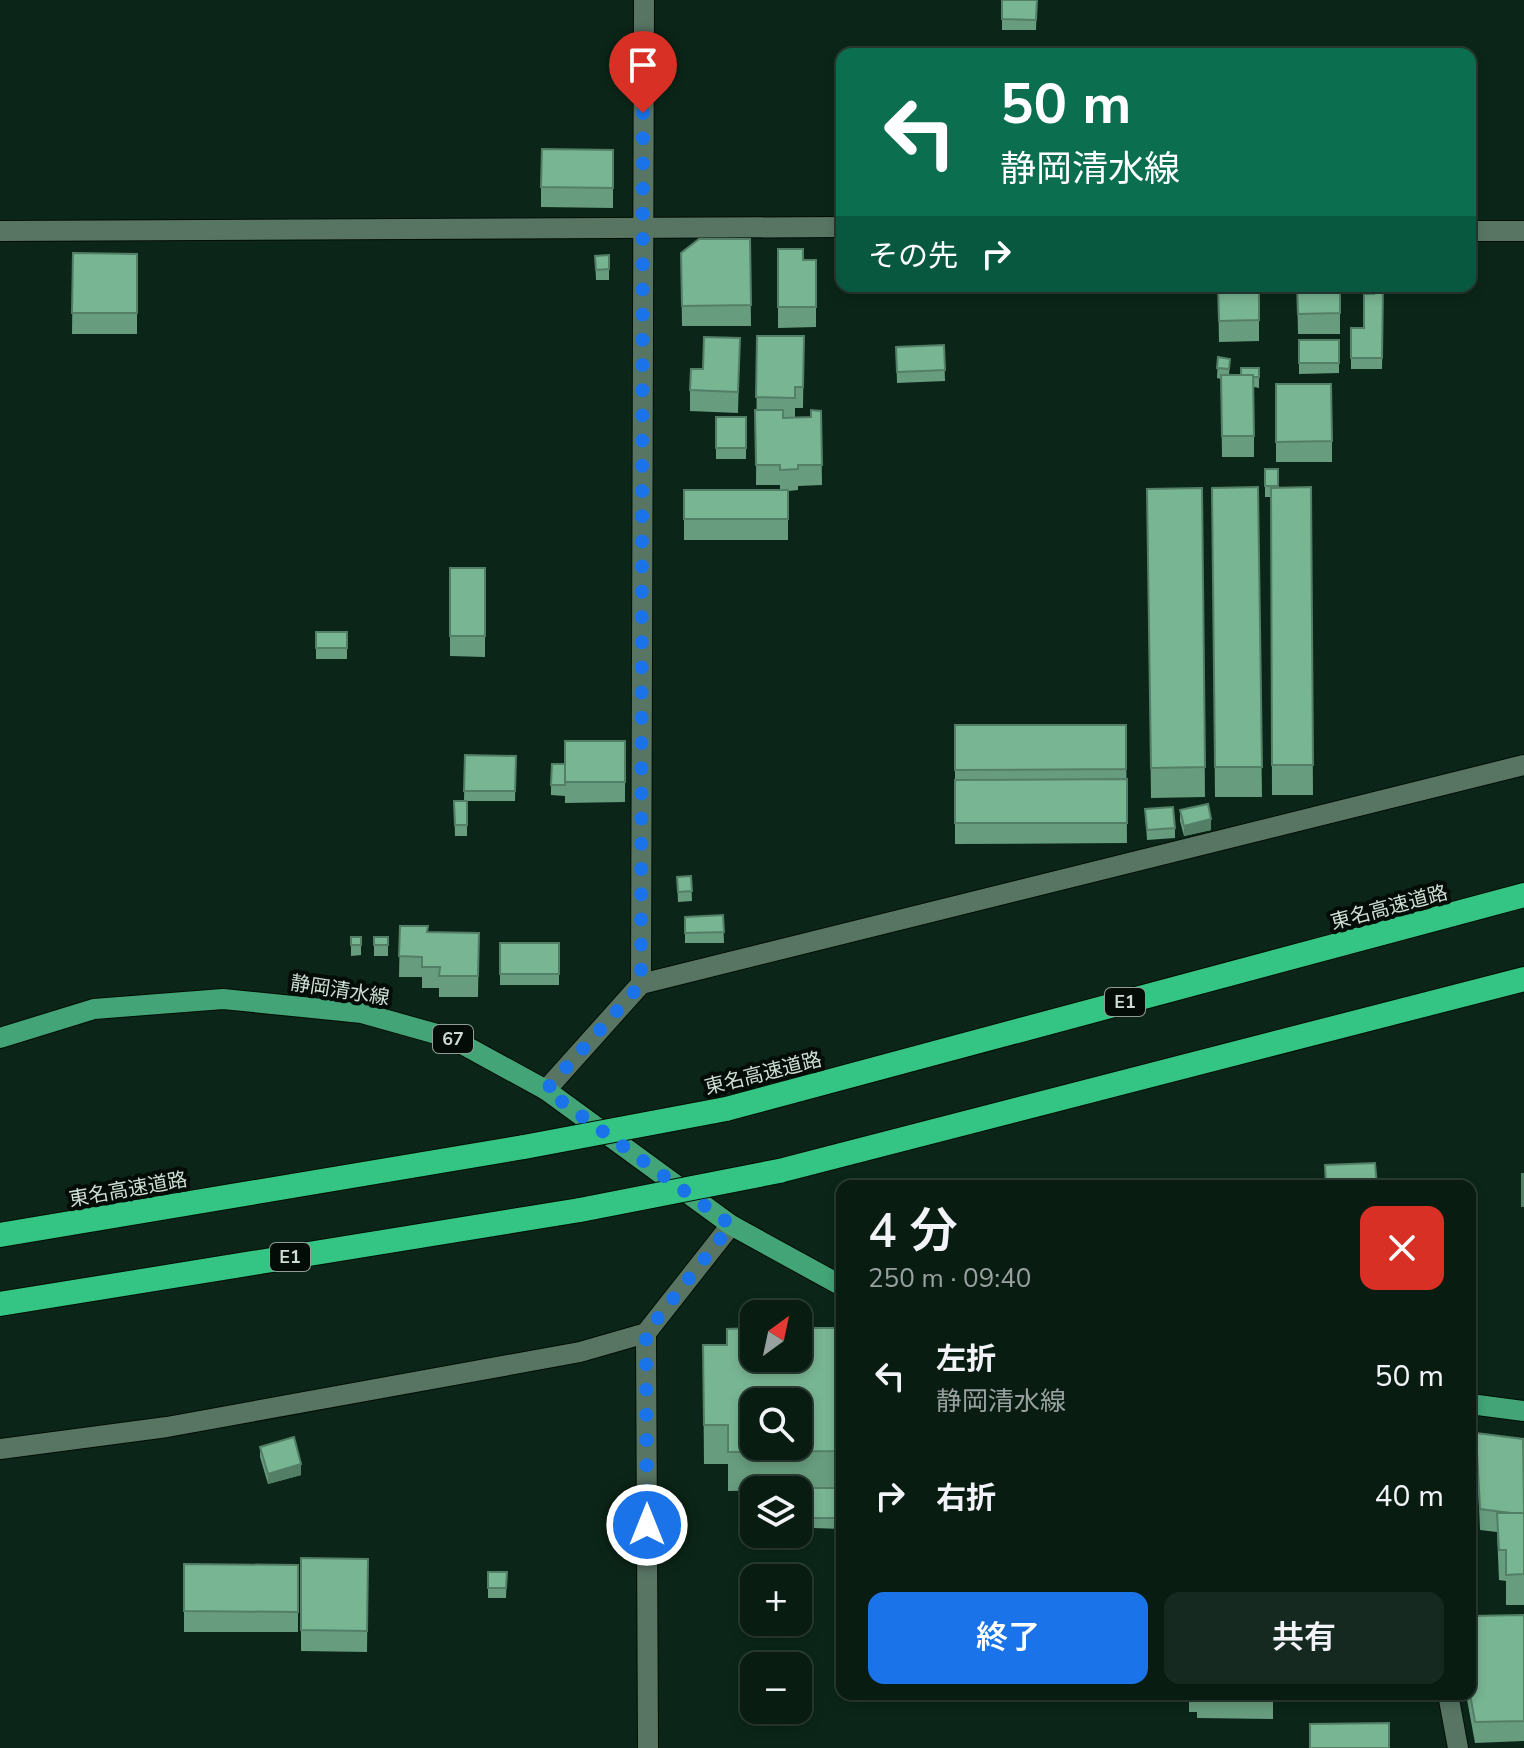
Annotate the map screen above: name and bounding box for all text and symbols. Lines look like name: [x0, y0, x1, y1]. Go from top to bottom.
pin: [609, 31, 677, 113]
icon: arrive: [621, 43, 665, 87]
text: 50 m: [1000, 66, 1131, 143]
icon: left: [868, 80, 972, 184]
text: 静岡清水線: [1000, 145, 1180, 194]
icon: right: [974, 232, 1018, 276]
text: その先: [868, 236, 958, 277]
street label: 東名高速道路: [1328, 879, 1451, 936]
street label: 静岡清水線: [288, 969, 391, 1012]
road number: E1: [1105, 988, 1145, 1016]
road number: 67: [433, 1025, 473, 1053]
street label: 東名高速道路: [702, 1046, 825, 1101]
street label: 東名高速道路: [67, 1166, 190, 1213]
text: 4 分: [868, 1198, 957, 1264]
button: close: [1360, 1206, 1444, 1290]
road number: E1: [270, 1243, 310, 1271]
text: 250 m · 09:40: [868, 1261, 1031, 1296]
north arrow: [740, 1300, 812, 1372]
map controls: [740, 1300, 812, 1724]
text: 左折: [936, 1339, 996, 1380]
icon: left: [868, 1354, 912, 1398]
text: 50 m: [1375, 1356, 1444, 1397]
text: 静岡清水線: [936, 1384, 1066, 1419]
button: search: [740, 1388, 812, 1460]
icon: right: [868, 1474, 912, 1518]
button: layers: [740, 1476, 812, 1548]
text: 40 m: [1375, 1476, 1444, 1517]
text: 右折: [936, 1478, 996, 1519]
position arrow: [605, 1483, 689, 1567]
button: +: [740, 1564, 812, 1636]
button: 終了: [868, 1592, 1148, 1684]
button: 共有: [1164, 1592, 1444, 1684]
button: −: [740, 1652, 812, 1724]

